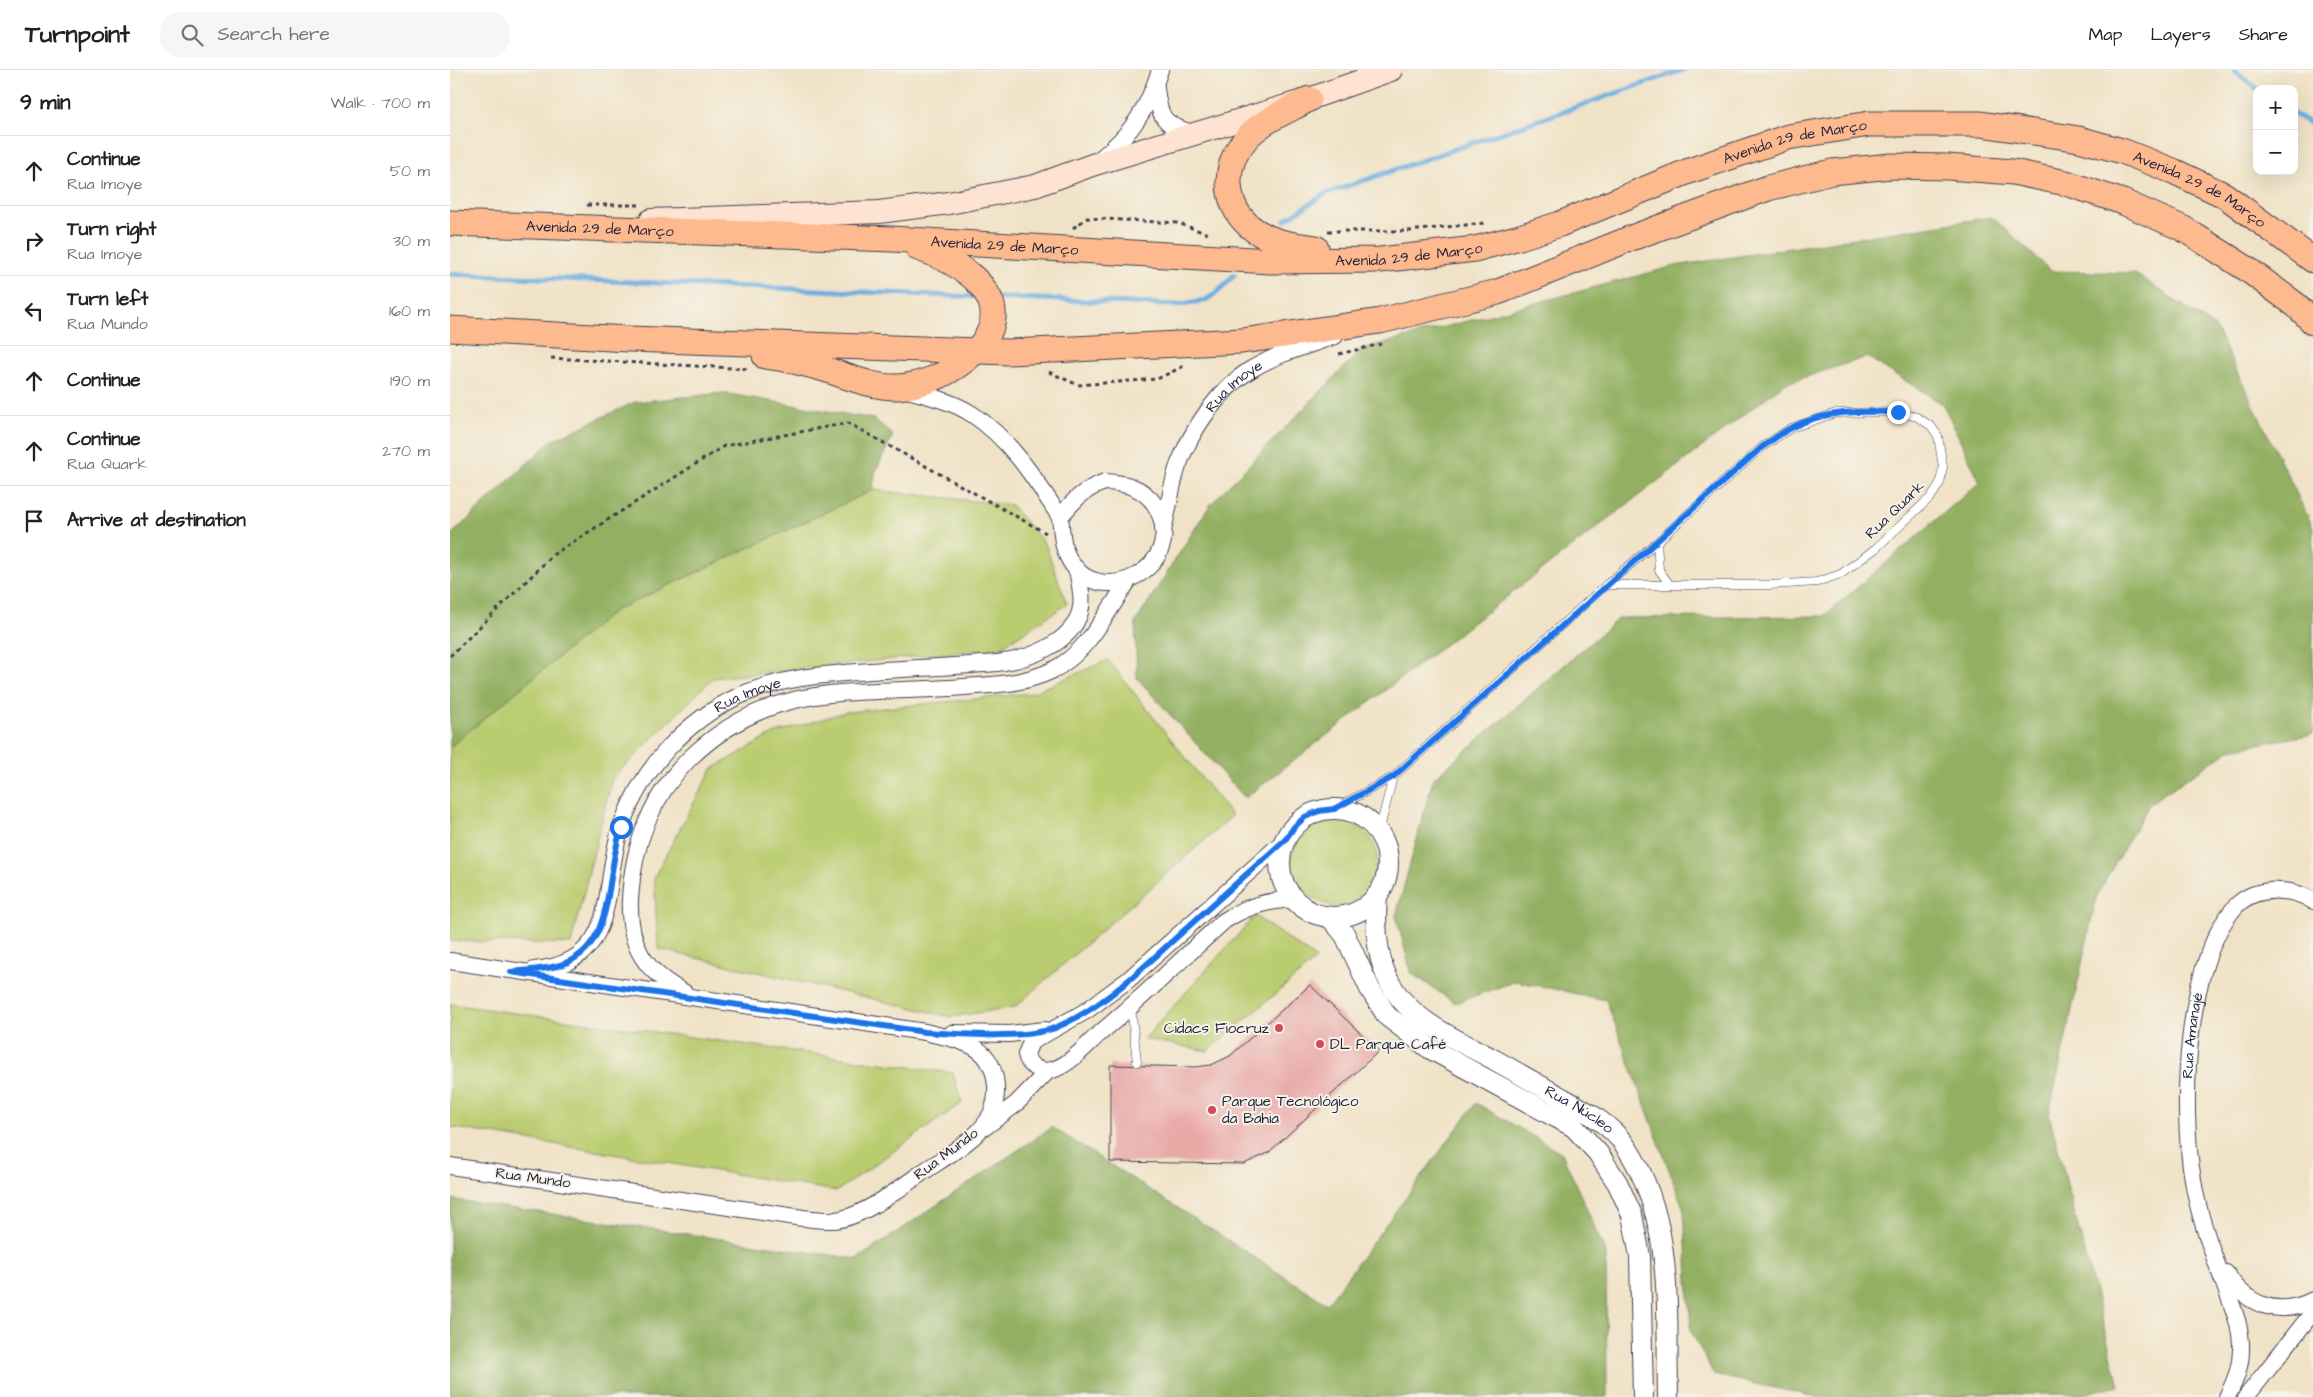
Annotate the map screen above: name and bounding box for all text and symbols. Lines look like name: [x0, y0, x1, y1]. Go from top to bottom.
search box: [160, 12, 510, 57]
text: Turnpoint: [25, 18, 130, 52]
icon: search: [178, 21, 206, 49]
text: Search here: [218, 21, 330, 48]
text: Map: [2088, 22, 2122, 47]
text: Layers: [2150, 22, 2211, 47]
text: Share: [2239, 22, 2288, 47]
map controls: [2253, 85, 2298, 175]
button: +: [2253, 85, 2298, 130]
text: 9 min: [20, 88, 70, 117]
text: Walk · 700 m: [331, 92, 430, 114]
street label: Avenida 29 de Março: [1720, 114, 1869, 169]
button: −: [2253, 130, 2298, 175]
text: Continue: [67, 146, 141, 173]
street label: Avenida 29 de Março: [2130, 146, 2271, 233]
icon: ahead: [20, 157, 48, 185]
text: 50 m: [390, 160, 430, 182]
text: Rua Imoye: [67, 173, 142, 195]
street label: Avenida 29 de Março: [526, 215, 675, 242]
text: Turn right: [67, 216, 156, 243]
icon: right: [20, 227, 48, 255]
text: 30 m: [393, 230, 430, 252]
street label: Avenida 29 de Março: [930, 231, 1080, 260]
street label: Avenida 29 de Março: [1335, 237, 1485, 271]
text: Rua Imoye: [67, 243, 142, 265]
text: Turn left: [67, 286, 148, 313]
icon: left: [20, 297, 48, 325]
text: 160 m: [389, 300, 430, 322]
text: Rua Mundo: [67, 313, 148, 335]
street label: Rua Imoye: [1200, 354, 1266, 417]
icon: ahead: [20, 367, 48, 395]
text: Continue: [67, 367, 141, 394]
text: 190 m: [390, 370, 430, 392]
route end: [1887, 401, 1910, 424]
text: Continue: [67, 426, 141, 453]
icon: ahead: [20, 437, 48, 465]
text: 270 m: [382, 440, 430, 462]
text: Rua Quark: [67, 453, 147, 475]
street label: Rua Quark: [1861, 476, 1929, 544]
icon: arrive: [20, 507, 48, 535]
text: Arrive at destination: [67, 507, 246, 534]
street label: Rua Imoye: [710, 672, 783, 718]
route start: [610, 816, 633, 839]
street label: Rua Amanajé: [2177, 990, 2208, 1079]
place label: Cidacs Fiocruz: [1164, 1018, 1270, 1039]
marker: Cidacs Fiocruz: [1273, 1022, 1285, 1034]
place label: DL Parque Café: [1330, 1034, 1446, 1055]
marker: DL Parque Café: [1314, 1038, 1326, 1050]
street label: Rua Núcleo: [1541, 1080, 1619, 1139]
place label: Parque Tecnológico da Bahia: [1222, 1091, 1359, 1129]
marker: Parque Tecnológico da Bahia: [1206, 1104, 1218, 1116]
street label: Rua Mundo: [909, 1123, 983, 1185]
street label: Rua Mundo: [494, 1162, 572, 1194]

